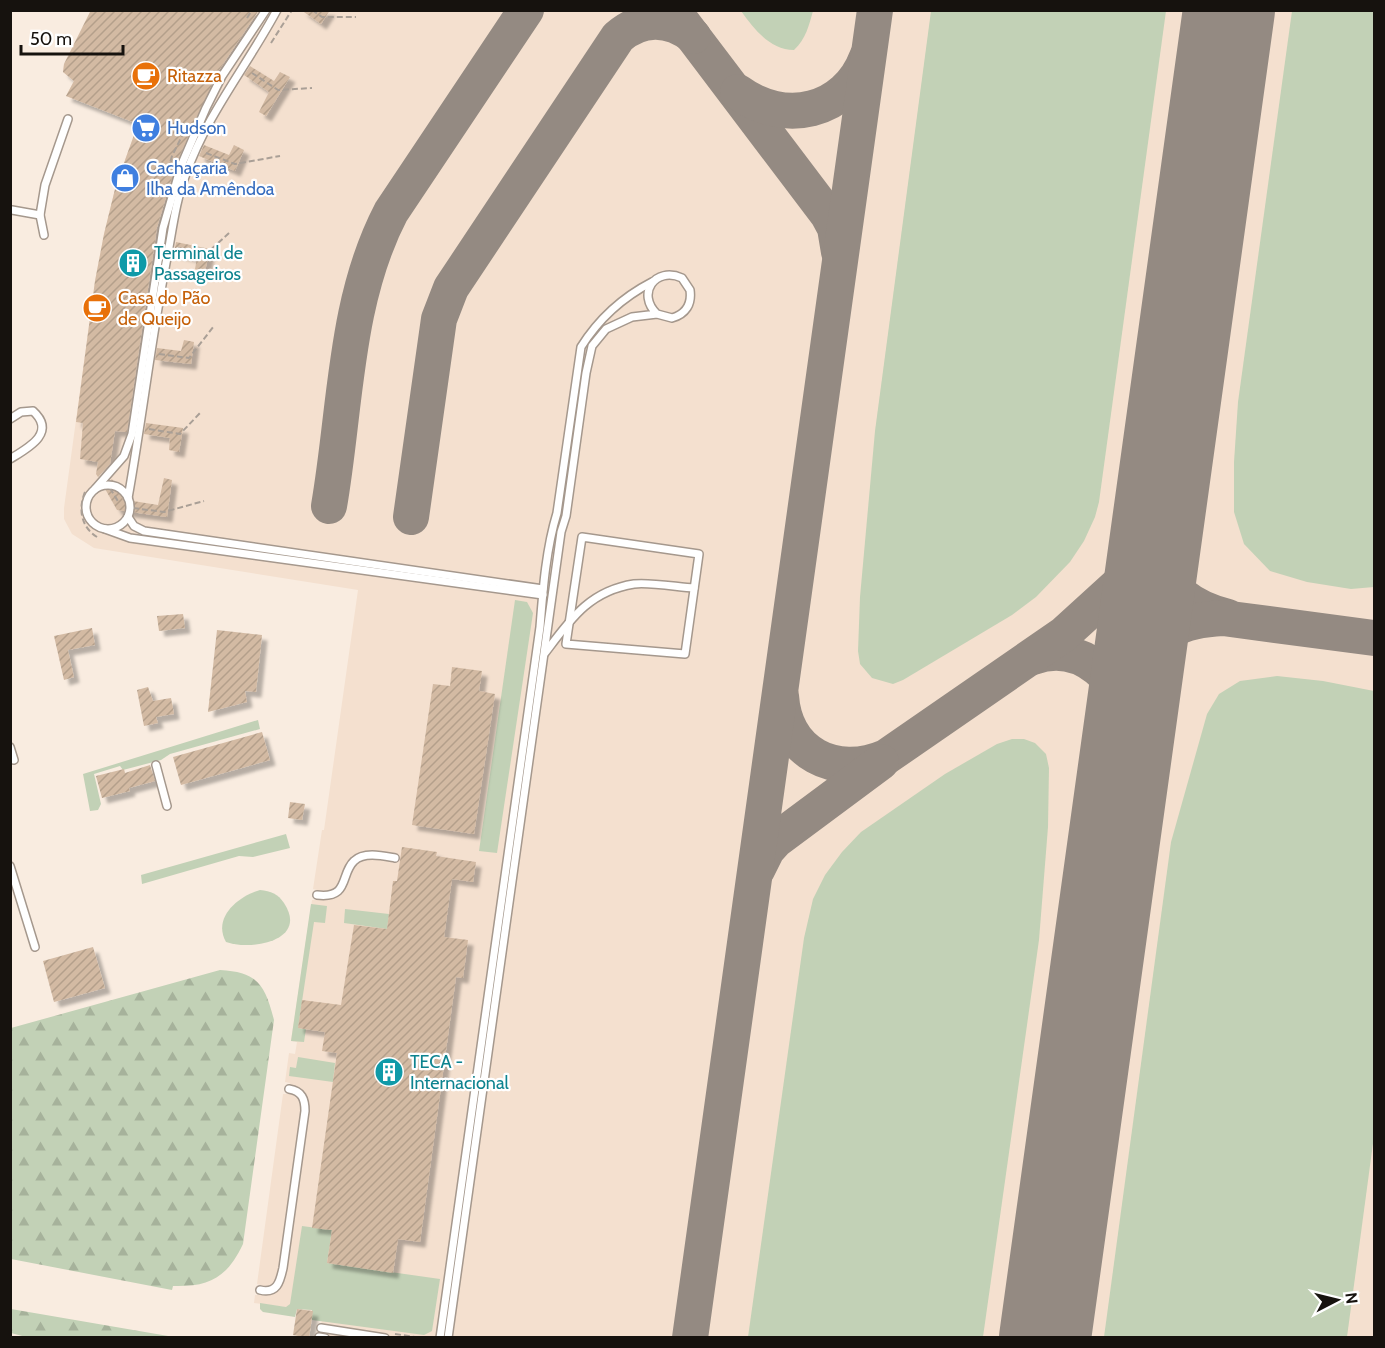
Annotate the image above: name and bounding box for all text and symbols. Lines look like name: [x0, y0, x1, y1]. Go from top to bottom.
scale bar: [21, 18, 123, 56]
text: 50 m: [30, 28, 72, 50]
cafe icon: Ritazza: [130, 60, 162, 92]
place label: Ritazza: [167, 65, 222, 87]
supermarket icon: Hudson: [130, 112, 162, 144]
place label: Hudson: [167, 117, 226, 139]
place label: Cachaçaria Ilha da Amêndoa: [146, 157, 275, 200]
shop icon: Cachaçaria Ilha da Amêndoa: [109, 162, 141, 194]
place label: Terminal de Passageiros: [154, 242, 243, 285]
building icon: Terminal de Passageiros: [117, 247, 149, 279]
place label: Casa do Pão de Queijo: [118, 287, 210, 330]
cafe icon: Casa do Pão de Queijo: [81, 292, 113, 324]
place label: TECA - Internacional: [410, 1051, 510, 1094]
building icon: TECA - Internacional: [373, 1056, 405, 1088]
north arrow: [1307, 1270, 1367, 1330]
text: N: [1341, 1291, 1362, 1305]

